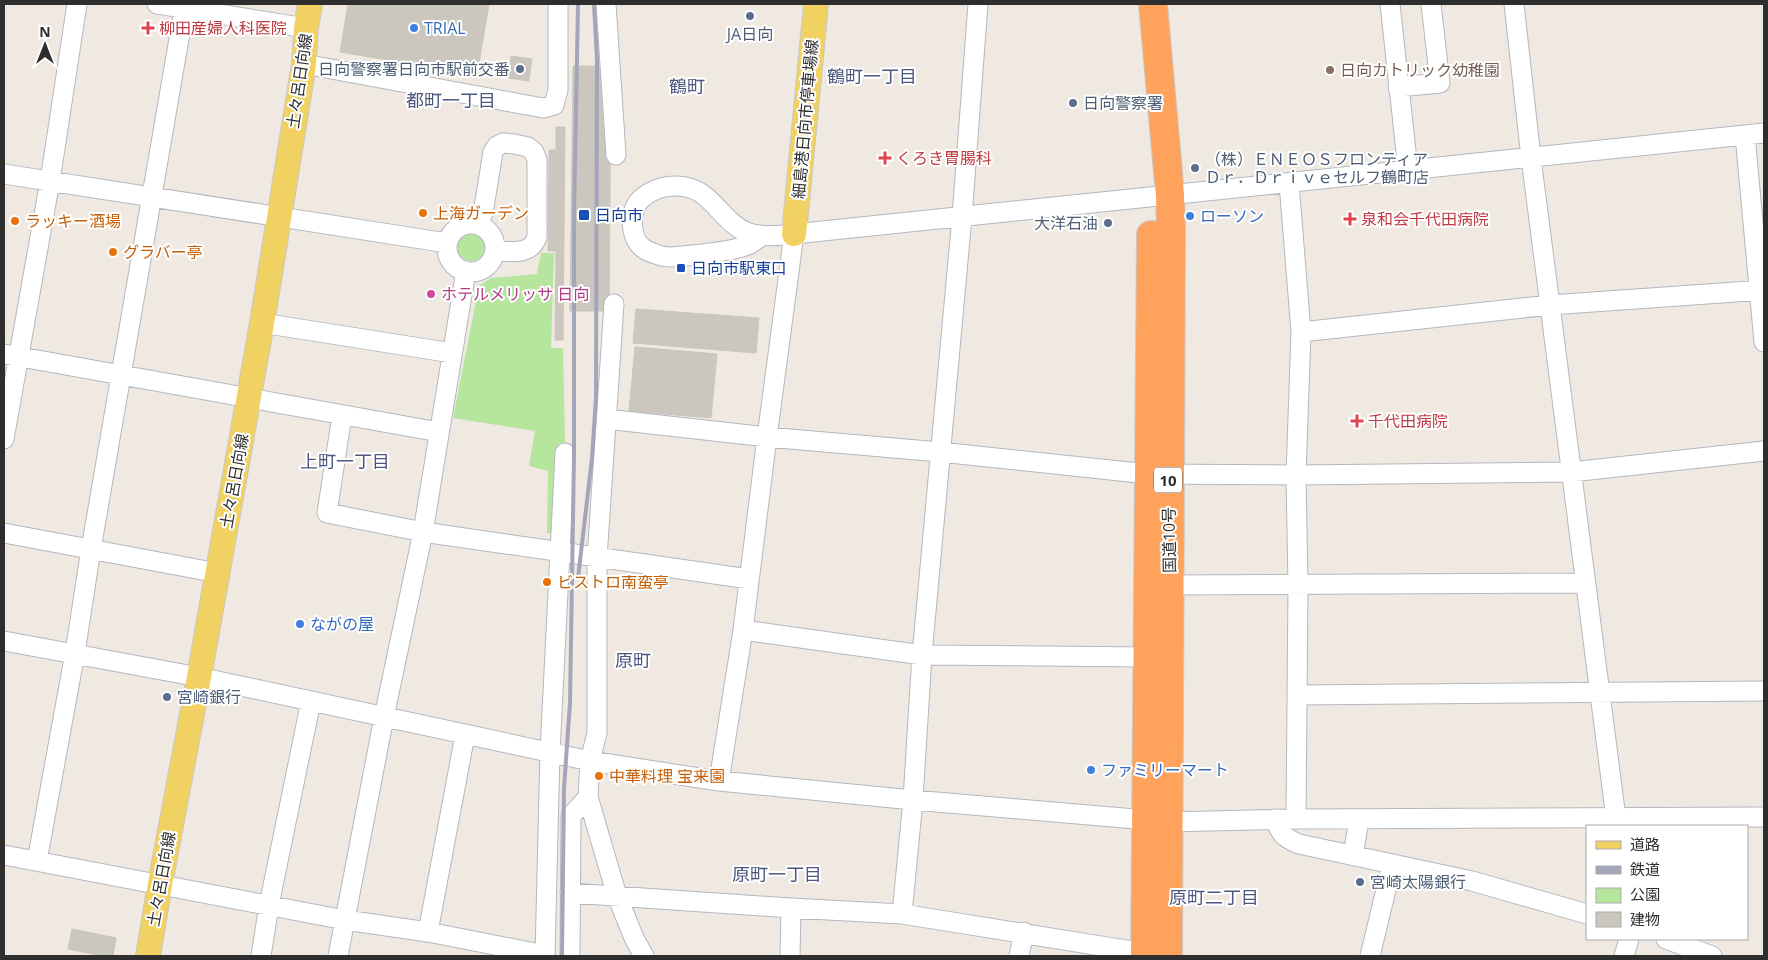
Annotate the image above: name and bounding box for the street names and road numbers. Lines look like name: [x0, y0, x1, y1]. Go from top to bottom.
street label: 土々呂日向線: [281, 32, 317, 130]
street label: 細島港日向市停車場線: [787, 38, 823, 200]
street label: 土々呂日向線: [215, 432, 253, 530]
road number: 10: [1154, 468, 1182, 492]
street label: 国道10号: [1157, 507, 1181, 573]
street label: 土々呂日向線: [142, 830, 180, 928]

